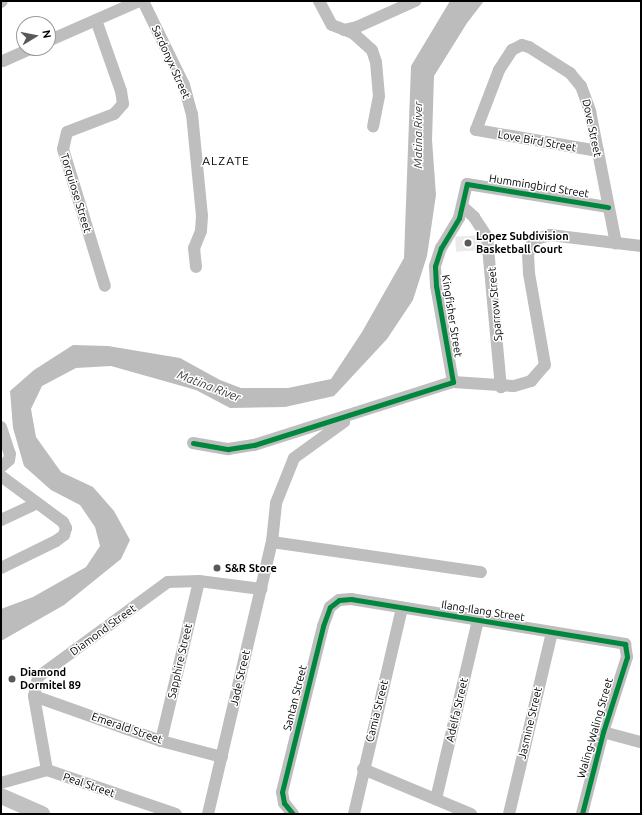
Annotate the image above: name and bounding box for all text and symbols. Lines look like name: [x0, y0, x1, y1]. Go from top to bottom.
north arrow: [16, 16, 56, 56]
street label: Sardonyx Street: [149, 23, 193, 101]
text: N: [40, 29, 53, 39]
street label: Dove Street: [579, 98, 605, 158]
water label: Matina River: [411, 102, 425, 168]
street label: Love Bird Street: [497, 128, 577, 154]
street label: Torquiose Street: [58, 152, 94, 234]
district label: ALZATE: [202, 154, 250, 168]
street label: Hummingbird Street: [488, 172, 590, 200]
place label: Lopez Subdivision Basketball Court: [476, 230, 569, 256]
marker: Lopez Subdivision Basketball Court: [463, 238, 473, 248]
street label: Sparrow Street: [485, 266, 505, 342]
street label: Kingfisher Street: [439, 274, 465, 358]
water label: Matina River: [175, 367, 243, 405]
place label: S&R Store: [225, 561, 277, 575]
marker: S&R Store: [212, 563, 222, 573]
street label: Ilang-Ilang Street: [440, 598, 526, 624]
street label: Diamond Street: [68, 602, 138, 658]
street label: Sapphire Street: [165, 622, 195, 700]
street label: Jade Street: [227, 649, 253, 707]
street label: Santan Street: [280, 664, 310, 732]
place label: Diamond Dormitel 89: [20, 666, 81, 692]
marker: Diamond Dormitel 89: [7, 674, 17, 684]
street label: Waling-Waling Street: [574, 676, 616, 780]
street label: Adelfa Street: [443, 677, 471, 743]
street label: Camia Street: [363, 679, 391, 743]
street label: Jasmine Street: [515, 686, 545, 760]
street label: Emerald Street: [90, 710, 164, 746]
street label: Peal Street: [61, 770, 117, 800]

